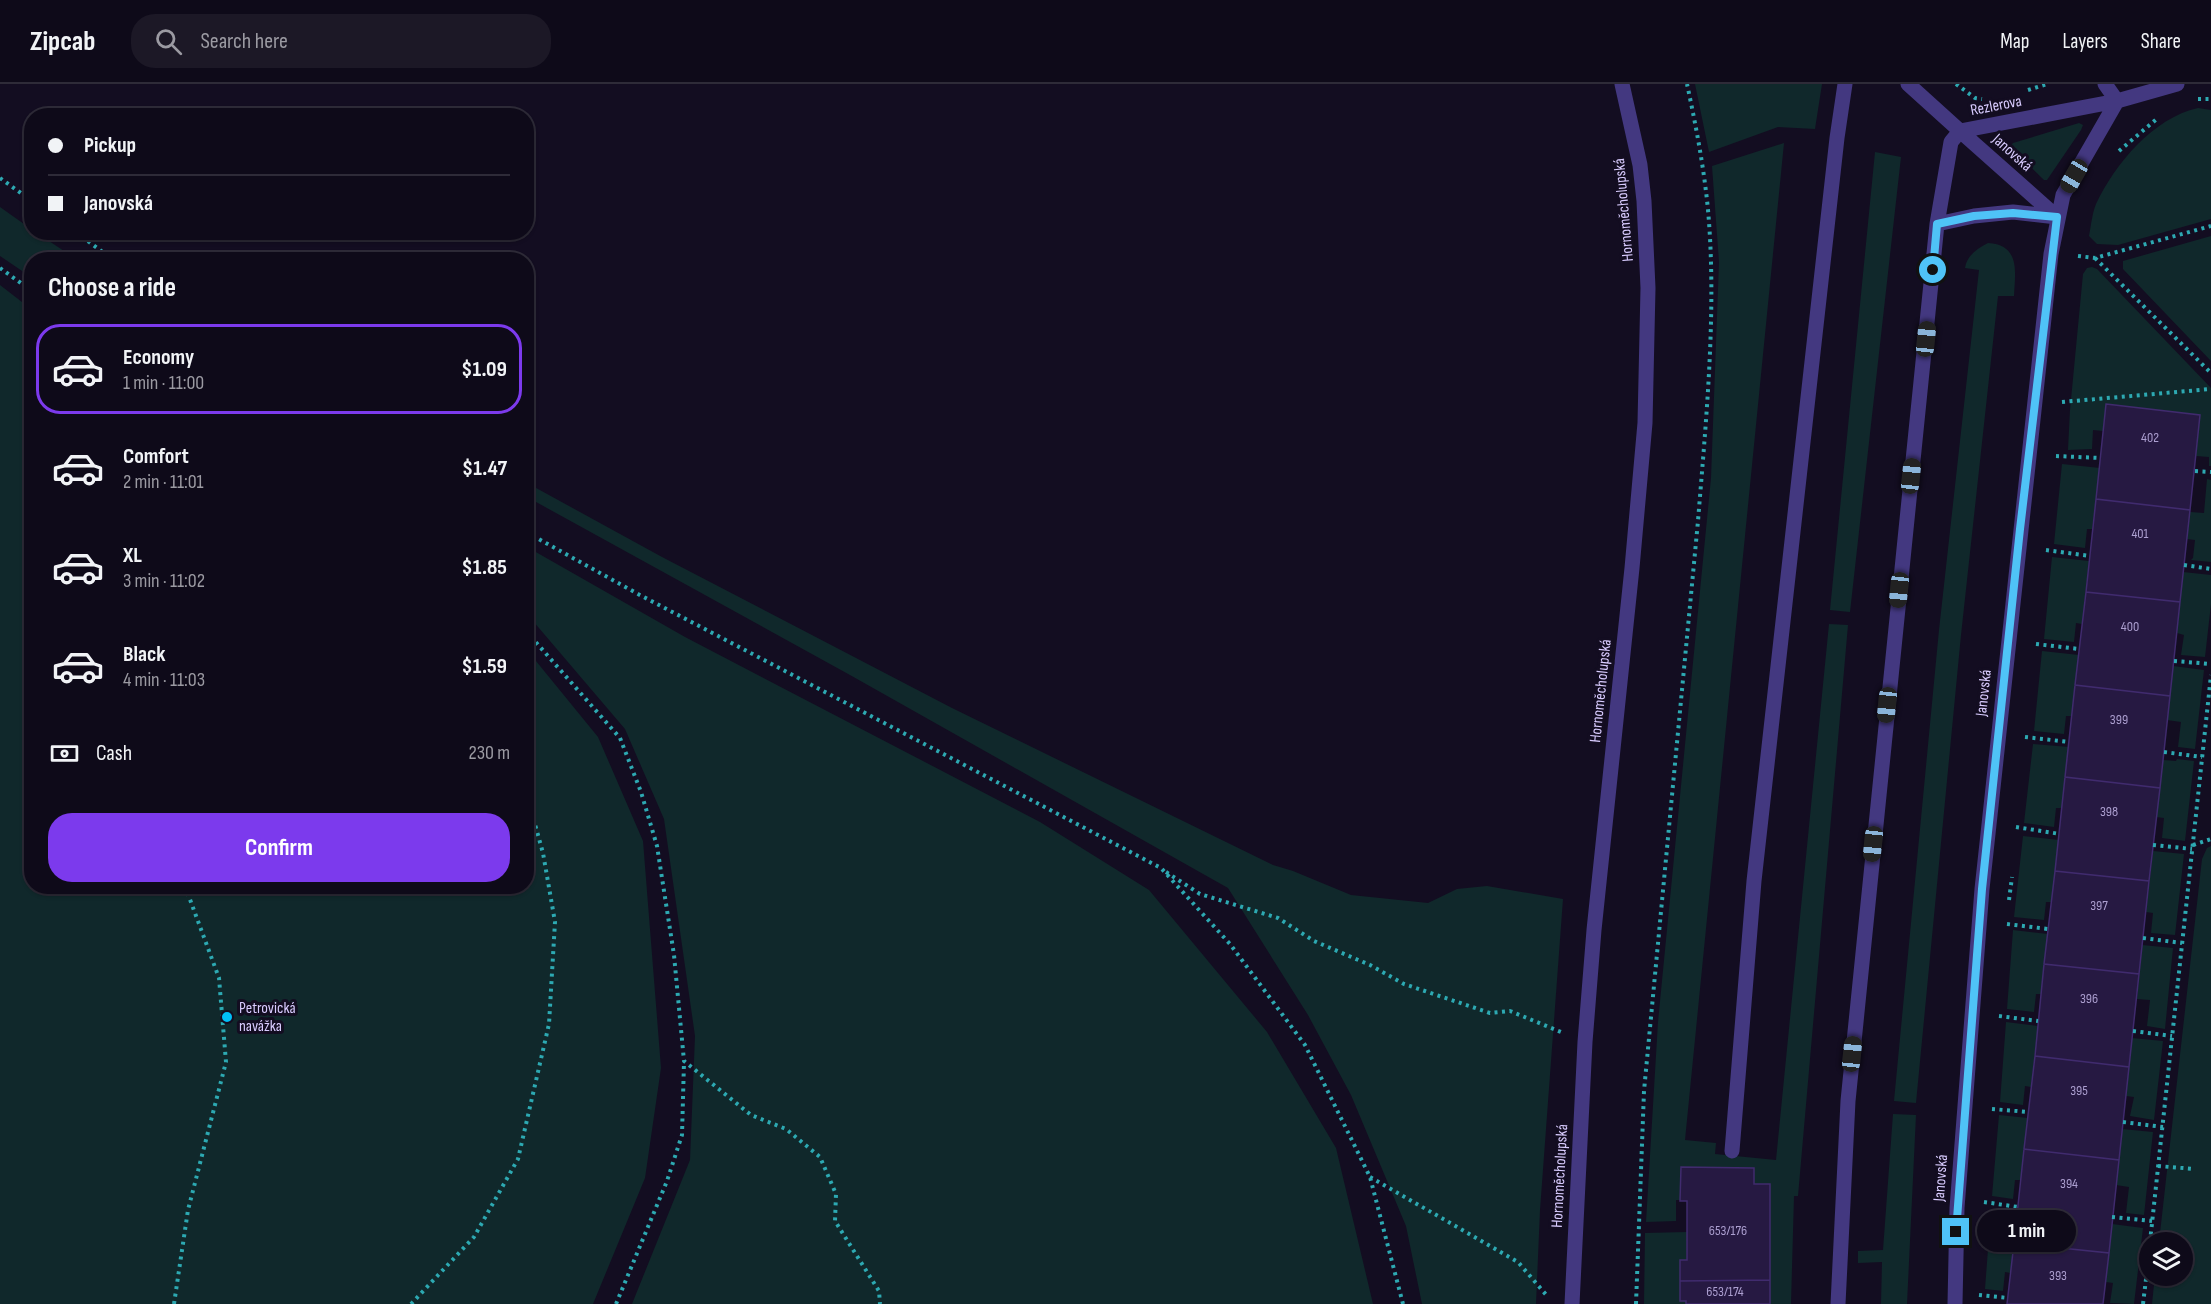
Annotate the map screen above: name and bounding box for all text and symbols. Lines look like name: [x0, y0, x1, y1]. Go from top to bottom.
search box: [131, 14, 551, 68]
text: Zipcab: [30, 25, 95, 58]
icon: search: [152, 25, 185, 58]
text: Search here: [200, 28, 288, 55]
text: Map: [2000, 29, 2029, 54]
text: Layers: [2062, 29, 2108, 54]
text: Share: [2141, 29, 2181, 54]
street label: Rezlerova: [1969, 92, 2023, 120]
street label: Janovská: [1987, 130, 2036, 176]
text: Pickup: [84, 132, 136, 159]
car: [2057, 156, 2091, 196]
street label: Hornoměcholupská: [1610, 157, 1638, 263]
text: Janovská: [84, 190, 153, 217]
route start: [1919, 256, 1946, 283]
text: Choose a ride: [48, 272, 176, 304]
car: [1915, 320, 1937, 358]
icon: car: [51, 342, 105, 396]
text: Economy: [123, 344, 194, 371]
text: $1.09: [461, 356, 507, 383]
text: 1 min · 11:00: [123, 371, 204, 395]
house number: 402: [2141, 429, 2159, 446]
icon: car: [51, 441, 105, 495]
text: Comfort: [123, 443, 189, 470]
text: $1.47: [462, 455, 507, 482]
car: [1900, 457, 1922, 495]
text: 2 min · 11:01: [123, 470, 204, 494]
house number: 401: [2132, 525, 2149, 542]
icon: car: [51, 540, 105, 594]
text: XL: [123, 542, 142, 569]
text: $1.85: [462, 554, 507, 581]
text: 3 min · 11:02: [123, 569, 205, 593]
car: [1888, 571, 1910, 609]
house number: 400: [2121, 618, 2139, 635]
street label: Hornoměcholupská: [1586, 638, 1616, 744]
icon: car: [51, 639, 105, 693]
text: Black: [123, 641, 165, 668]
text: $1.59: [461, 653, 507, 680]
text: 4 min · 11:03: [123, 668, 205, 692]
street label: Janovská: [1972, 669, 1996, 718]
car: [1876, 686, 1898, 724]
house number: 399: [2110, 711, 2128, 728]
icon: cash: [48, 737, 81, 770]
text: Cash: [96, 740, 132, 767]
text: 230 m: [468, 741, 510, 765]
house number: 398: [2100, 803, 2118, 820]
button: Confirm: [48, 813, 510, 882]
car: [1862, 825, 1884, 863]
house number: 397: [2090, 897, 2108, 914]
house number: 396: [2080, 990, 2098, 1007]
place label: Petrovická navážka: [239, 999, 296, 1036]
marker: Petrovická navážka: [220, 1010, 234, 1024]
car: [1841, 1035, 1863, 1073]
house number: 395: [2070, 1082, 2088, 1099]
street label: Hornoměcholupská: [1548, 1124, 1572, 1228]
street label: Janovská: [1930, 1154, 1952, 1203]
house number: 394: [2060, 1175, 2078, 1192]
callout: 1 min: [1977, 1211, 2076, 1253]
route end: [1942, 1218, 1969, 1245]
text: 1 min: [2008, 1219, 2045, 1243]
house number: 653/176: [1709, 1222, 1747, 1239]
map controls: [2139, 1232, 2193, 1286]
button: layers: [2139, 1232, 2193, 1286]
house number: 393: [2049, 1267, 2067, 1284]
house number: 653/174: [1706, 1283, 1744, 1300]

